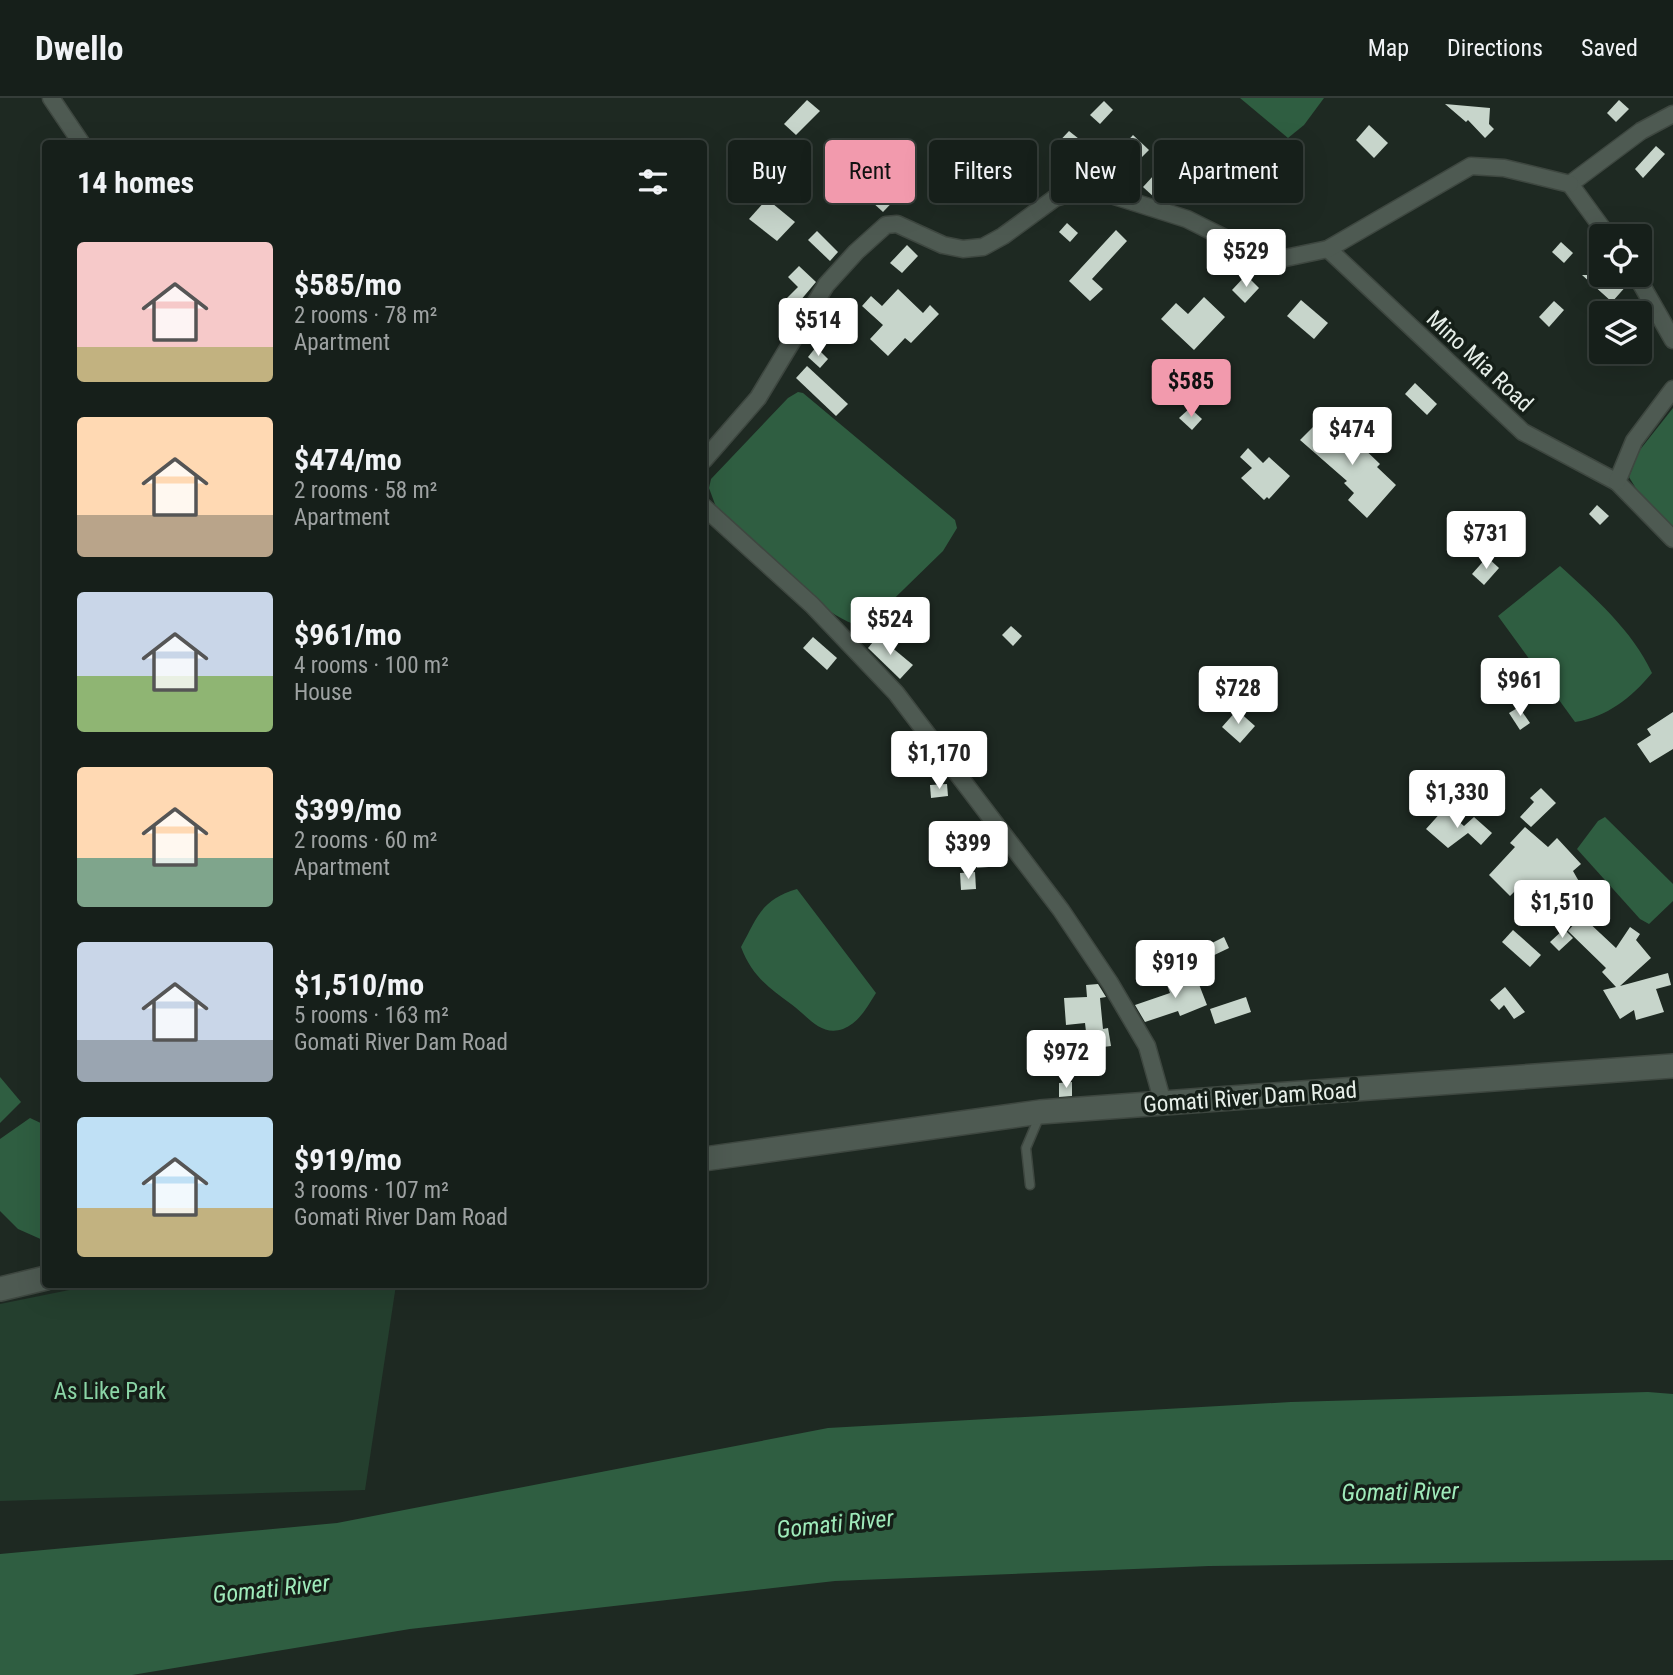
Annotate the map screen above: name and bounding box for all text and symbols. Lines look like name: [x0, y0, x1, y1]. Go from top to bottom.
text: Dwello: [35, 29, 123, 68]
text: Map: [1368, 34, 1409, 62]
text: Directions: [1447, 34, 1543, 62]
text: Saved: [1581, 34, 1638, 62]
chip: Buy: [728, 140, 811, 203]
chip: Rent: [825, 140, 915, 203]
chip: Filters: [929, 140, 1037, 203]
chip: New: [1051, 140, 1140, 203]
chip: Apartment: [1154, 140, 1303, 203]
icon: filters: [634, 163, 672, 201]
text: 14 homes: [77, 165, 194, 200]
map controls: [1589, 224, 1652, 364]
button: locate: [1589, 224, 1652, 287]
pin: $529: [1205, 230, 1287, 289]
text: $529: [1223, 238, 1269, 265]
text: $585/mo: [294, 267, 402, 302]
icon: home: [133, 270, 217, 354]
pin: $514: [777, 299, 859, 358]
button: layers: [1589, 301, 1652, 364]
text: 2 rooms · 78 m²: [294, 302, 437, 329]
street label: Mino Mia Road: [1421, 305, 1539, 418]
text: $514: [795, 307, 841, 334]
text: Apartment: [294, 329, 390, 356]
pin: $585: [1150, 360, 1232, 419]
text: $585: [1168, 368, 1214, 395]
pin: $474: [1311, 408, 1393, 467]
text: $474: [1329, 416, 1375, 443]
text: $474/mo: [294, 442, 402, 477]
icon: home: [133, 445, 217, 529]
text: 2 rooms · 58 m²: [294, 477, 437, 504]
text: Apartment: [294, 504, 390, 531]
pin: $731: [1445, 512, 1527, 571]
text: $731: [1463, 520, 1509, 547]
pin: $524: [849, 598, 931, 657]
text: $524: [867, 606, 913, 633]
text: $961/mo: [294, 617, 402, 652]
icon: home: [133, 620, 217, 704]
text: 4 rooms · 100 m²: [294, 652, 449, 679]
pin: $961: [1479, 658, 1561, 718]
pin: $728: [1197, 666, 1279, 726]
text: $961: [1497, 667, 1543, 694]
text: $728: [1215, 675, 1261, 702]
text: House: [294, 679, 352, 706]
pin: $1,170: [882, 732, 996, 791]
text: $1,170: [907, 740, 971, 767]
pin: $1,330: [1400, 770, 1514, 830]
text: $1,330: [1425, 779, 1489, 806]
text: $399/mo: [294, 792, 402, 827]
icon: home: [133, 795, 217, 879]
pin: $399: [927, 822, 1009, 881]
text: 2 rooms · 60 m²: [294, 827, 437, 854]
text: $399: [945, 830, 991, 857]
text: Apartment: [294, 854, 390, 881]
pin: $1,510: [1505, 880, 1619, 940]
text: $1,510: [1530, 889, 1594, 916]
pin: $919: [1134, 940, 1216, 1000]
text: $919: [1152, 949, 1198, 976]
text: $1,510/mo: [294, 967, 424, 1002]
icon: home: [133, 970, 217, 1054]
text: 5 rooms · 163 m²: [294, 1002, 449, 1029]
text: Gomati River Dam Road: [294, 1029, 508, 1056]
pin: $972: [1025, 1030, 1107, 1090]
text: $972: [1043, 1039, 1089, 1066]
street label: Gomati River Dam Road: [1142, 1077, 1358, 1118]
text: $919/mo: [294, 1142, 402, 1177]
icon: home: [133, 1145, 217, 1229]
text: 3 rooms · 107 m²: [294, 1177, 449, 1204]
text: Gomati River Dam Road: [294, 1204, 508, 1231]
park label: As Like Park: [54, 1378, 167, 1405]
water label: Gomati River: [1341, 1477, 1460, 1507]
water label: Gomati River: [775, 1504, 896, 1544]
water label: Gomati River: [211, 1569, 332, 1609]

